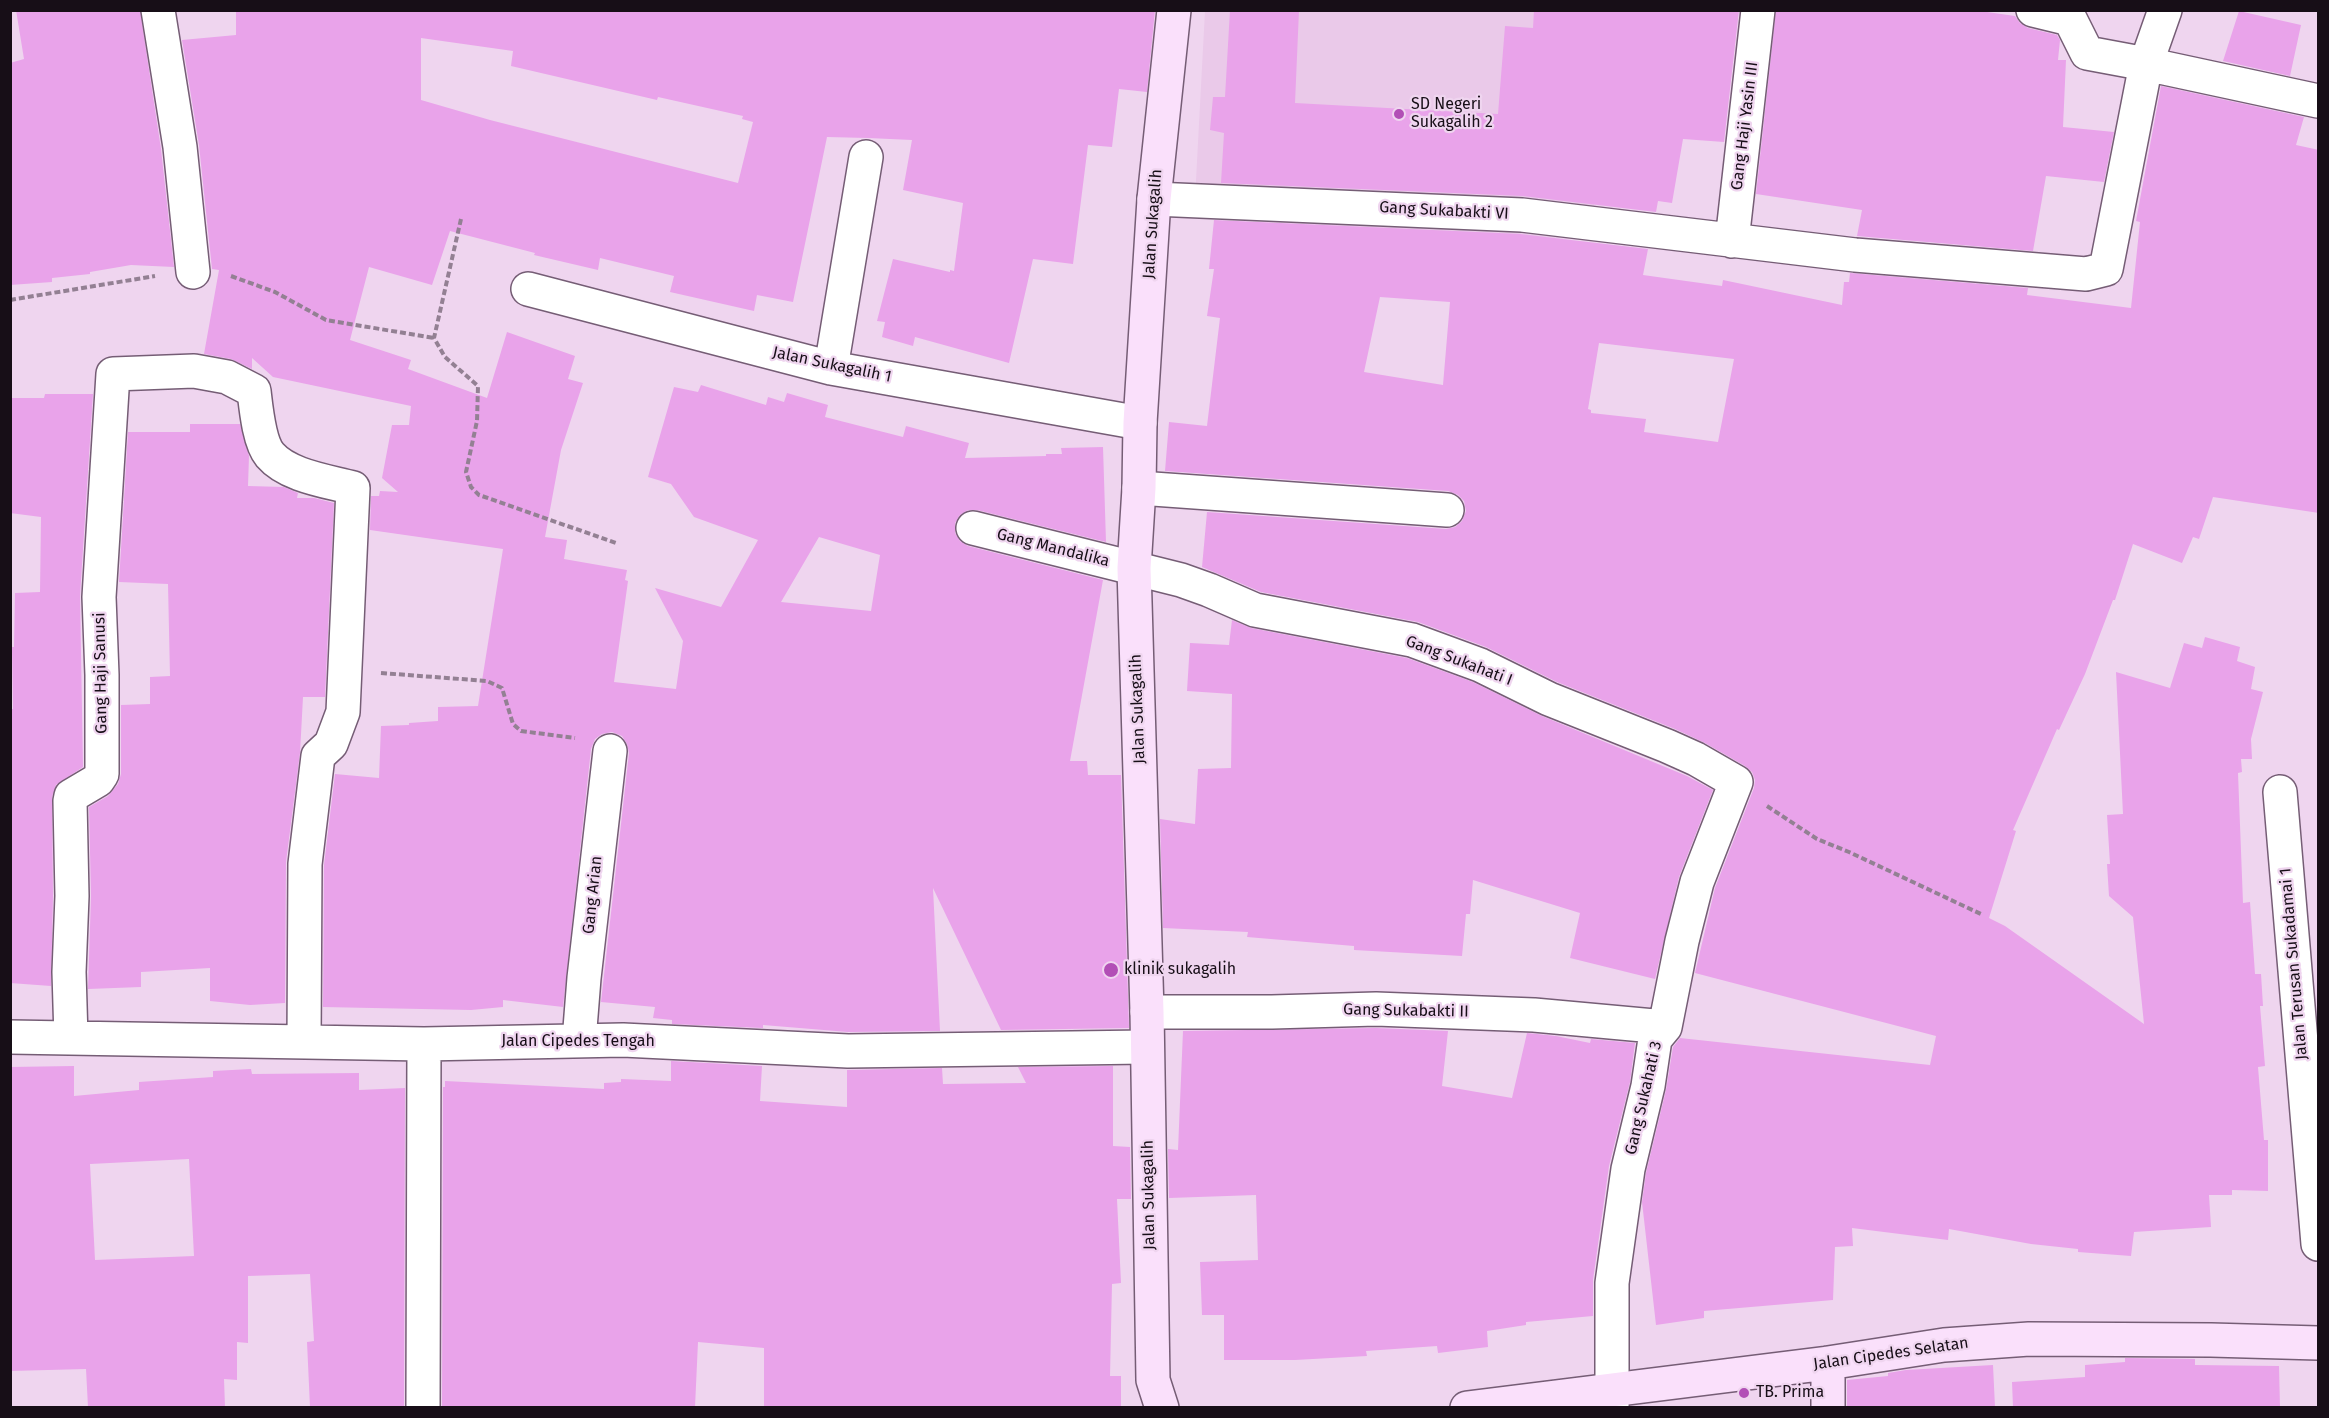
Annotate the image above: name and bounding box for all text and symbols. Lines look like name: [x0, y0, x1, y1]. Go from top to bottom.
street label: Gang Haji Yasin III: [1728, 61, 1762, 191]
place label: SD Negeri Sukagalih 2: [1411, 95, 1493, 133]
marker: SD Negeri Sukagalih 2: [1392, 107, 1406, 121]
street label: Jalan Sukagalih: [1140, 168, 1166, 280]
street label: Gang Sukabakti VI: [1379, 198, 1509, 224]
street label: Jalan Sukagalih 1: [771, 343, 893, 387]
street label: Gang Mandalika: [995, 525, 1111, 571]
street label: Gang Haji Sanusi: [90, 612, 112, 734]
street label: Gang Sukahati I: [1403, 632, 1515, 690]
street label: Jalan Sukagalih: [1126, 654, 1150, 764]
street label: Gang Arian: [579, 855, 607, 935]
street label: Jalan Terusan Sukadamai 1: [2276, 867, 2312, 1061]
place label: klinik sukagalih: [1124, 960, 1236, 980]
marker: klinik sukagalih: [1102, 961, 1120, 979]
street label: Gang Sukabakti II: [1343, 1000, 1469, 1022]
street label: Jalan Cipedes Tengah: [501, 1032, 655, 1052]
street label: Gang Sukahati 3: [1622, 1039, 1666, 1157]
street label: Jalan Sukagalih: [1138, 1140, 1160, 1250]
street label: Jalan Cipedes Selatan: [1812, 1334, 1970, 1374]
place label: TB. Prima: [1756, 1383, 1824, 1403]
marker: TB. Prima: [1737, 1386, 1751, 1400]

